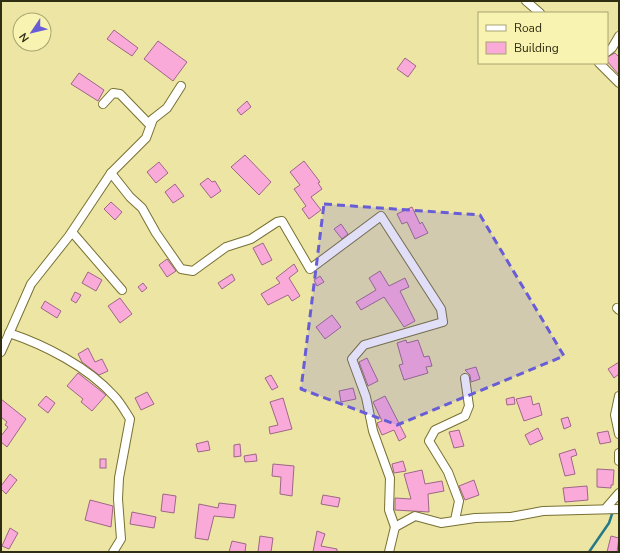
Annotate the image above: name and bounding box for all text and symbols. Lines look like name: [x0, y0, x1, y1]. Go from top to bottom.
north arrow: [12, 12, 52, 52]
legend: [478, 12, 608, 64]
text: Road: [514, 20, 542, 36]
text: N: [16, 30, 33, 45]
text: Building: [514, 40, 559, 56]

